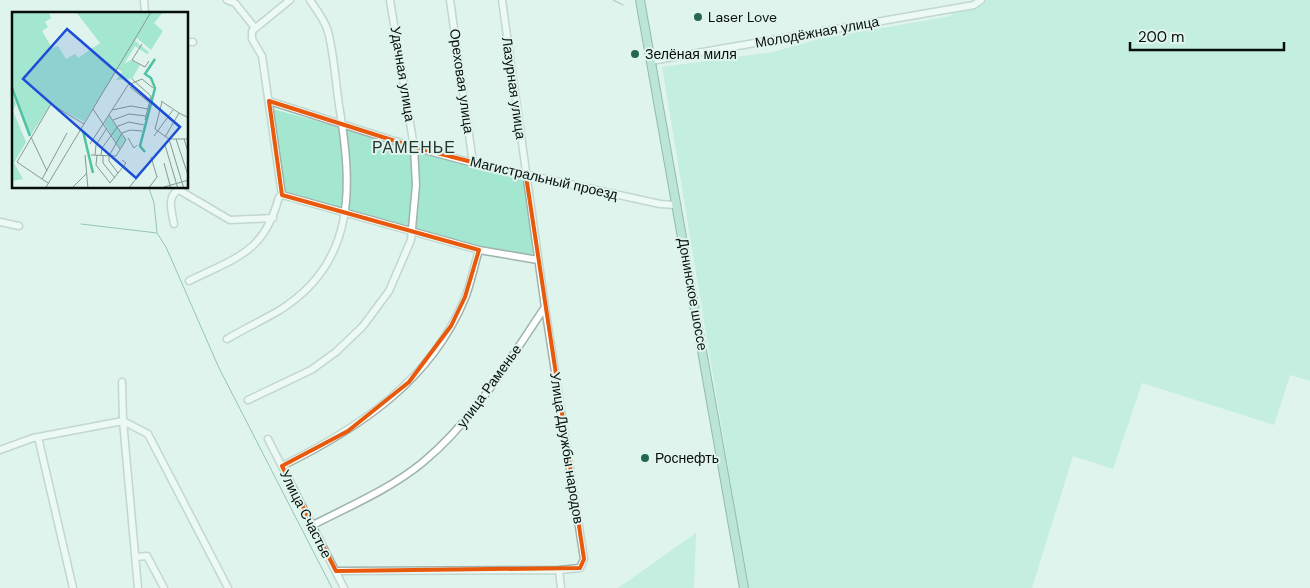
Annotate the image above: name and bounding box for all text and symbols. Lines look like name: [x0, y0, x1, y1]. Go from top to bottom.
place label: Laser Love: [708, 8, 777, 26]
marker: Laser Love: [692, 11, 704, 23]
inset map: [12, 12, 189, 189]
street label: Молодёжная улица: [754, 12, 881, 52]
scale bar: [1130, 20, 1284, 52]
street label: Удачная улица: [387, 25, 419, 123]
street label: Ореховая улица: [446, 27, 478, 135]
text: 200 m: [1138, 27, 1184, 47]
street label: Лазурная улица: [498, 36, 530, 140]
place label: Зелёная миля: [645, 45, 737, 63]
marker: Зелёная миля: [629, 48, 641, 60]
district label: РАМЕНЬЕ: [372, 137, 456, 158]
street label: Магистральный проезд: [468, 152, 620, 204]
street label: Донинское шоссе: [674, 236, 712, 352]
street label: улица Раменье: [453, 340, 526, 431]
street label: Улица Дружбы народов: [546, 371, 588, 525]
place label: Роснефть: [655, 449, 719, 467]
marker: Роснефть: [639, 452, 651, 464]
street label: Улица Счастье: [276, 467, 336, 561]

